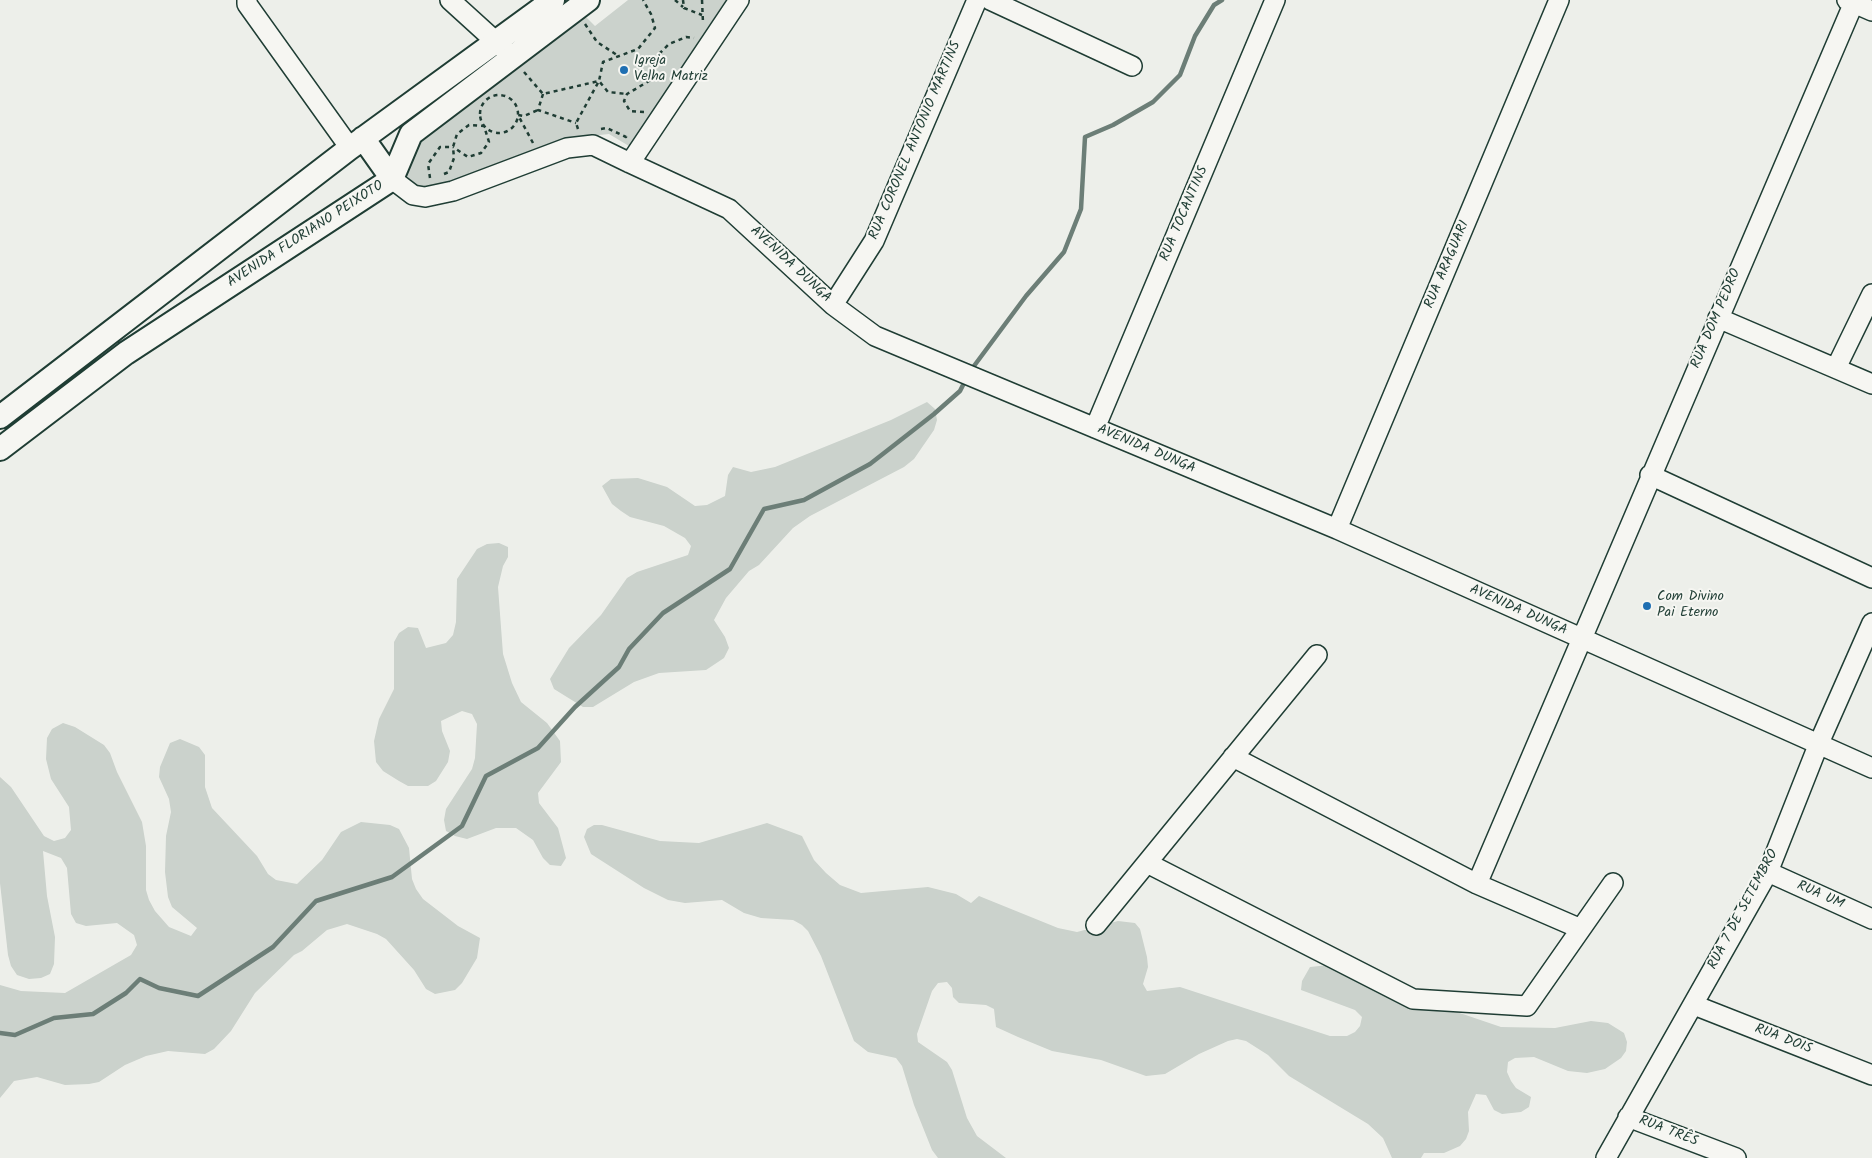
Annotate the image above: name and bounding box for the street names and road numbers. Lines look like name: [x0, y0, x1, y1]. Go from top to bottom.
street label: RUA CORONEL ANTONIO MARTINS: [866, 39, 966, 243]
street label: RUA TOCANTINS: [1157, 164, 1213, 264]
street label: AVENIDA FLORIANO PEIXOTO: [225, 178, 387, 292]
street label: RUA ARAGUARI: [1422, 219, 1474, 311]
street label: AVENIDA DUNGA: [746, 223, 834, 307]
street label: RUA DOM PEDRO: [1688, 267, 1746, 371]
street label: AVENIDA DUNGA: [1094, 422, 1198, 478]
street label: AVENIDA DUNGA: [1467, 582, 1569, 640]
street label: RUA 7 DE SETEMBRO: [1705, 847, 1783, 973]
street label: RUA UM: [1794, 878, 1846, 914]
street label: RUA DOIS: [1752, 1021, 1814, 1059]
street label: RUA TRÊS: [1636, 1113, 1700, 1151]

